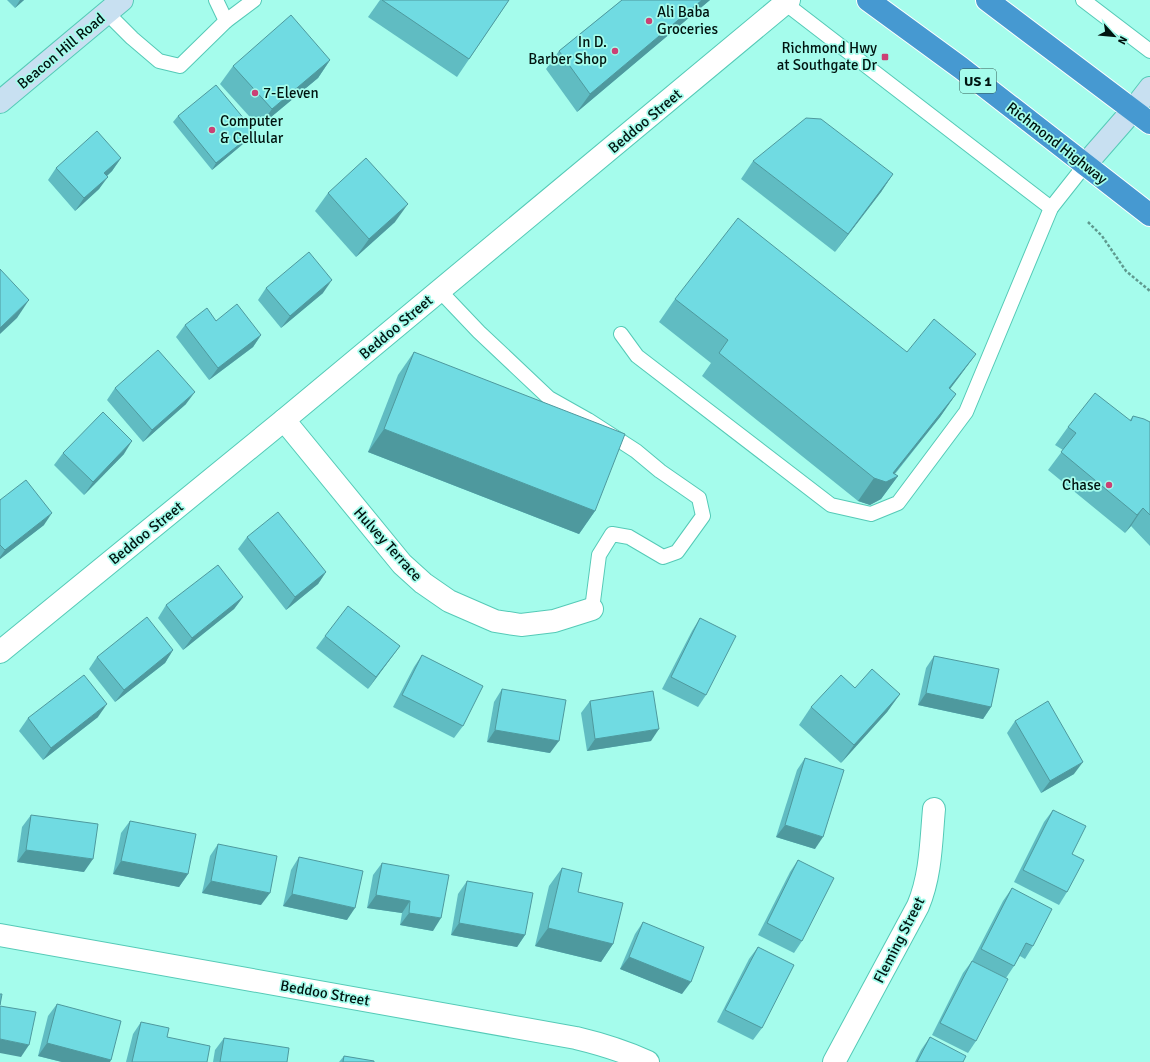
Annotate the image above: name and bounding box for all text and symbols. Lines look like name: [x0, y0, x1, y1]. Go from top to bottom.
place label: Ali Baba Groceries: [657, 3, 719, 38]
street label: Beacon Hill Road: [14, 9, 108, 93]
marker: Ali Baba Groceries: [644, 16, 654, 26]
north arrow: [1094, 16, 1134, 56]
place label: In D. Barber Shop: [528, 33, 607, 68]
text: N: [1115, 34, 1130, 47]
place label: Richmond Hwy at Southgate Dr: [777, 39, 877, 74]
marker: In D. Barber Shop: [610, 46, 620, 56]
marker: Richmond Hwy at Southgate Dr: [880, 52, 890, 62]
road number: US 1: [960, 69, 996, 93]
place label: 7-Eleven: [263, 84, 319, 102]
street label: Beddoo Street: [605, 85, 685, 157]
marker: 7-Eleven: [250, 88, 260, 98]
street label: Richmond Highway: [1003, 98, 1111, 188]
place label: Computer & Cellular: [220, 112, 284, 147]
marker: Computer & Cellular: [207, 125, 217, 135]
street label: Beddoo Street: [356, 291, 436, 363]
place label: Chase: [1062, 476, 1101, 494]
marker: Chase: [1104, 480, 1114, 490]
street label: Beddoo Street: [105, 498, 187, 568]
street label: Hulvey Terrace: [350, 503, 426, 585]
street label: Fleming Street: [870, 894, 928, 986]
street label: Beddoo Street: [279, 976, 371, 1010]

